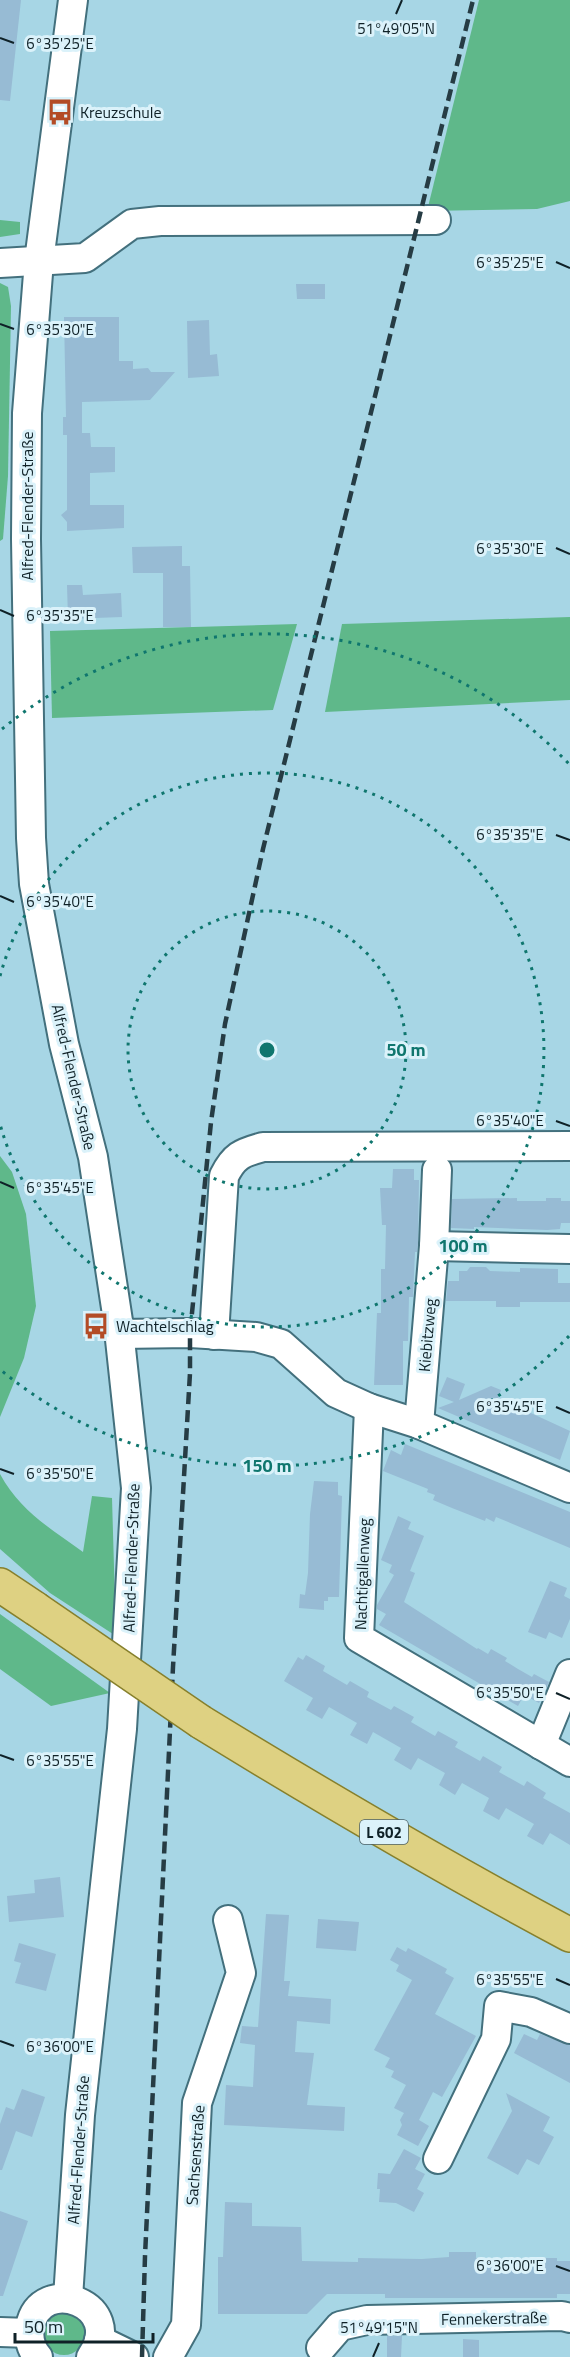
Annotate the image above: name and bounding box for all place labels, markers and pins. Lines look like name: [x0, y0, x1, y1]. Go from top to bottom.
bus stop icon: Kreuzschule: [45, 97, 75, 127]
place label: Kreuzschule: [80, 100, 162, 124]
centre of rings: [257, 1040, 277, 1060]
bus stop icon: Wachtelschlag: [81, 1311, 111, 1341]
place label: Wachtelschlag: [116, 1314, 214, 1338]

